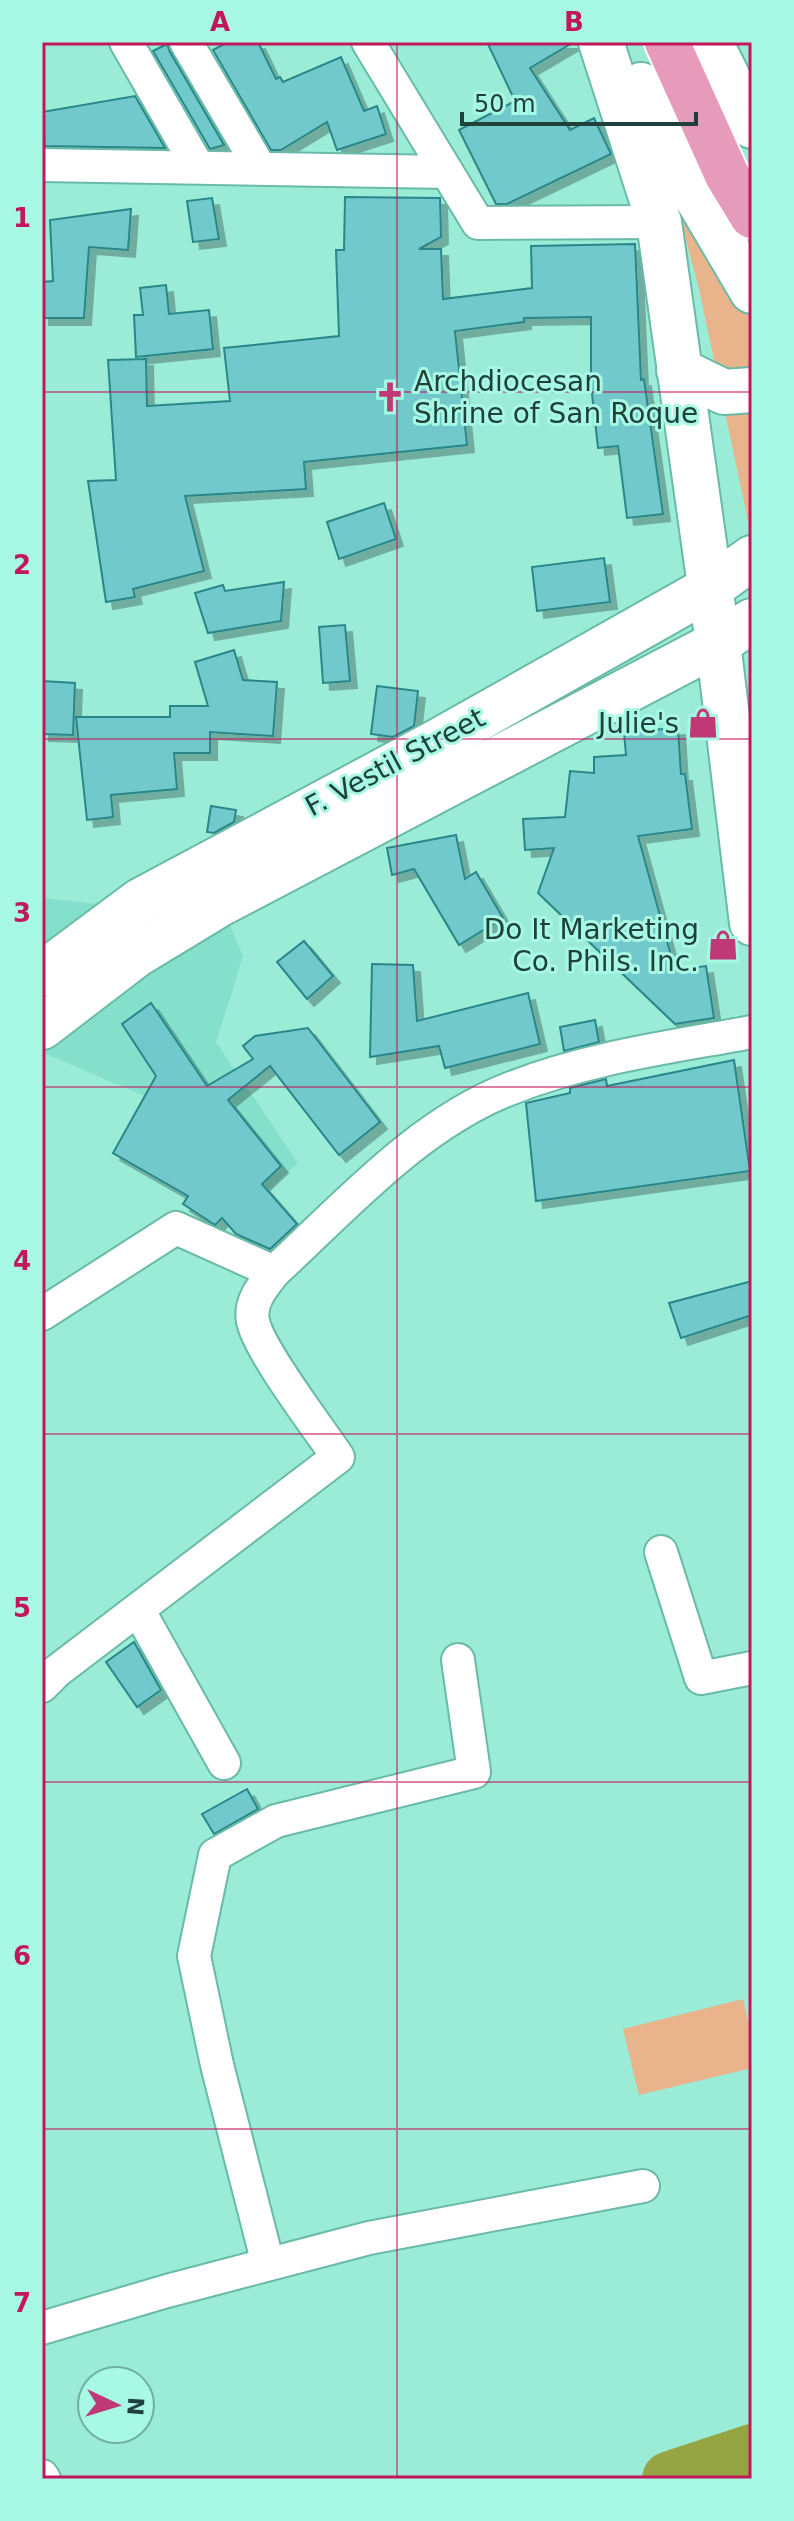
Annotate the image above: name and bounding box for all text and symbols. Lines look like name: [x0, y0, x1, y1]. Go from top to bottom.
text: A: [210, 7, 230, 37]
text: B: [564, 7, 584, 37]
scale bar: [462, 76, 696, 126]
text: 50 m: [474, 90, 536, 118]
text: 1: [13, 203, 31, 233]
place label: Archdiocesan Shrine of San Roque: [414, 365, 698, 430]
church icon: Archdiocesan Shrine of San Roque: [373, 380, 407, 414]
text: 2: [13, 550, 31, 580]
street label: F. Vestil Street: [300, 701, 490, 823]
shop icon: Julie's: [686, 706, 720, 740]
place label: Julie's: [596, 707, 679, 740]
text: 3: [13, 898, 31, 928]
place label: Do It Marketing Co. Phils. Inc.: [484, 913, 699, 978]
shop icon: Do It Marketing Co. Phils. Inc.: [706, 928, 740, 962]
text: 4: [13, 1246, 31, 1276]
text: 5: [13, 1593, 31, 1623]
text: 6: [13, 1941, 31, 1971]
text: 7: [13, 2288, 31, 2318]
north arrow: [76, 2365, 156, 2445]
text: N: [122, 2396, 149, 2416]

